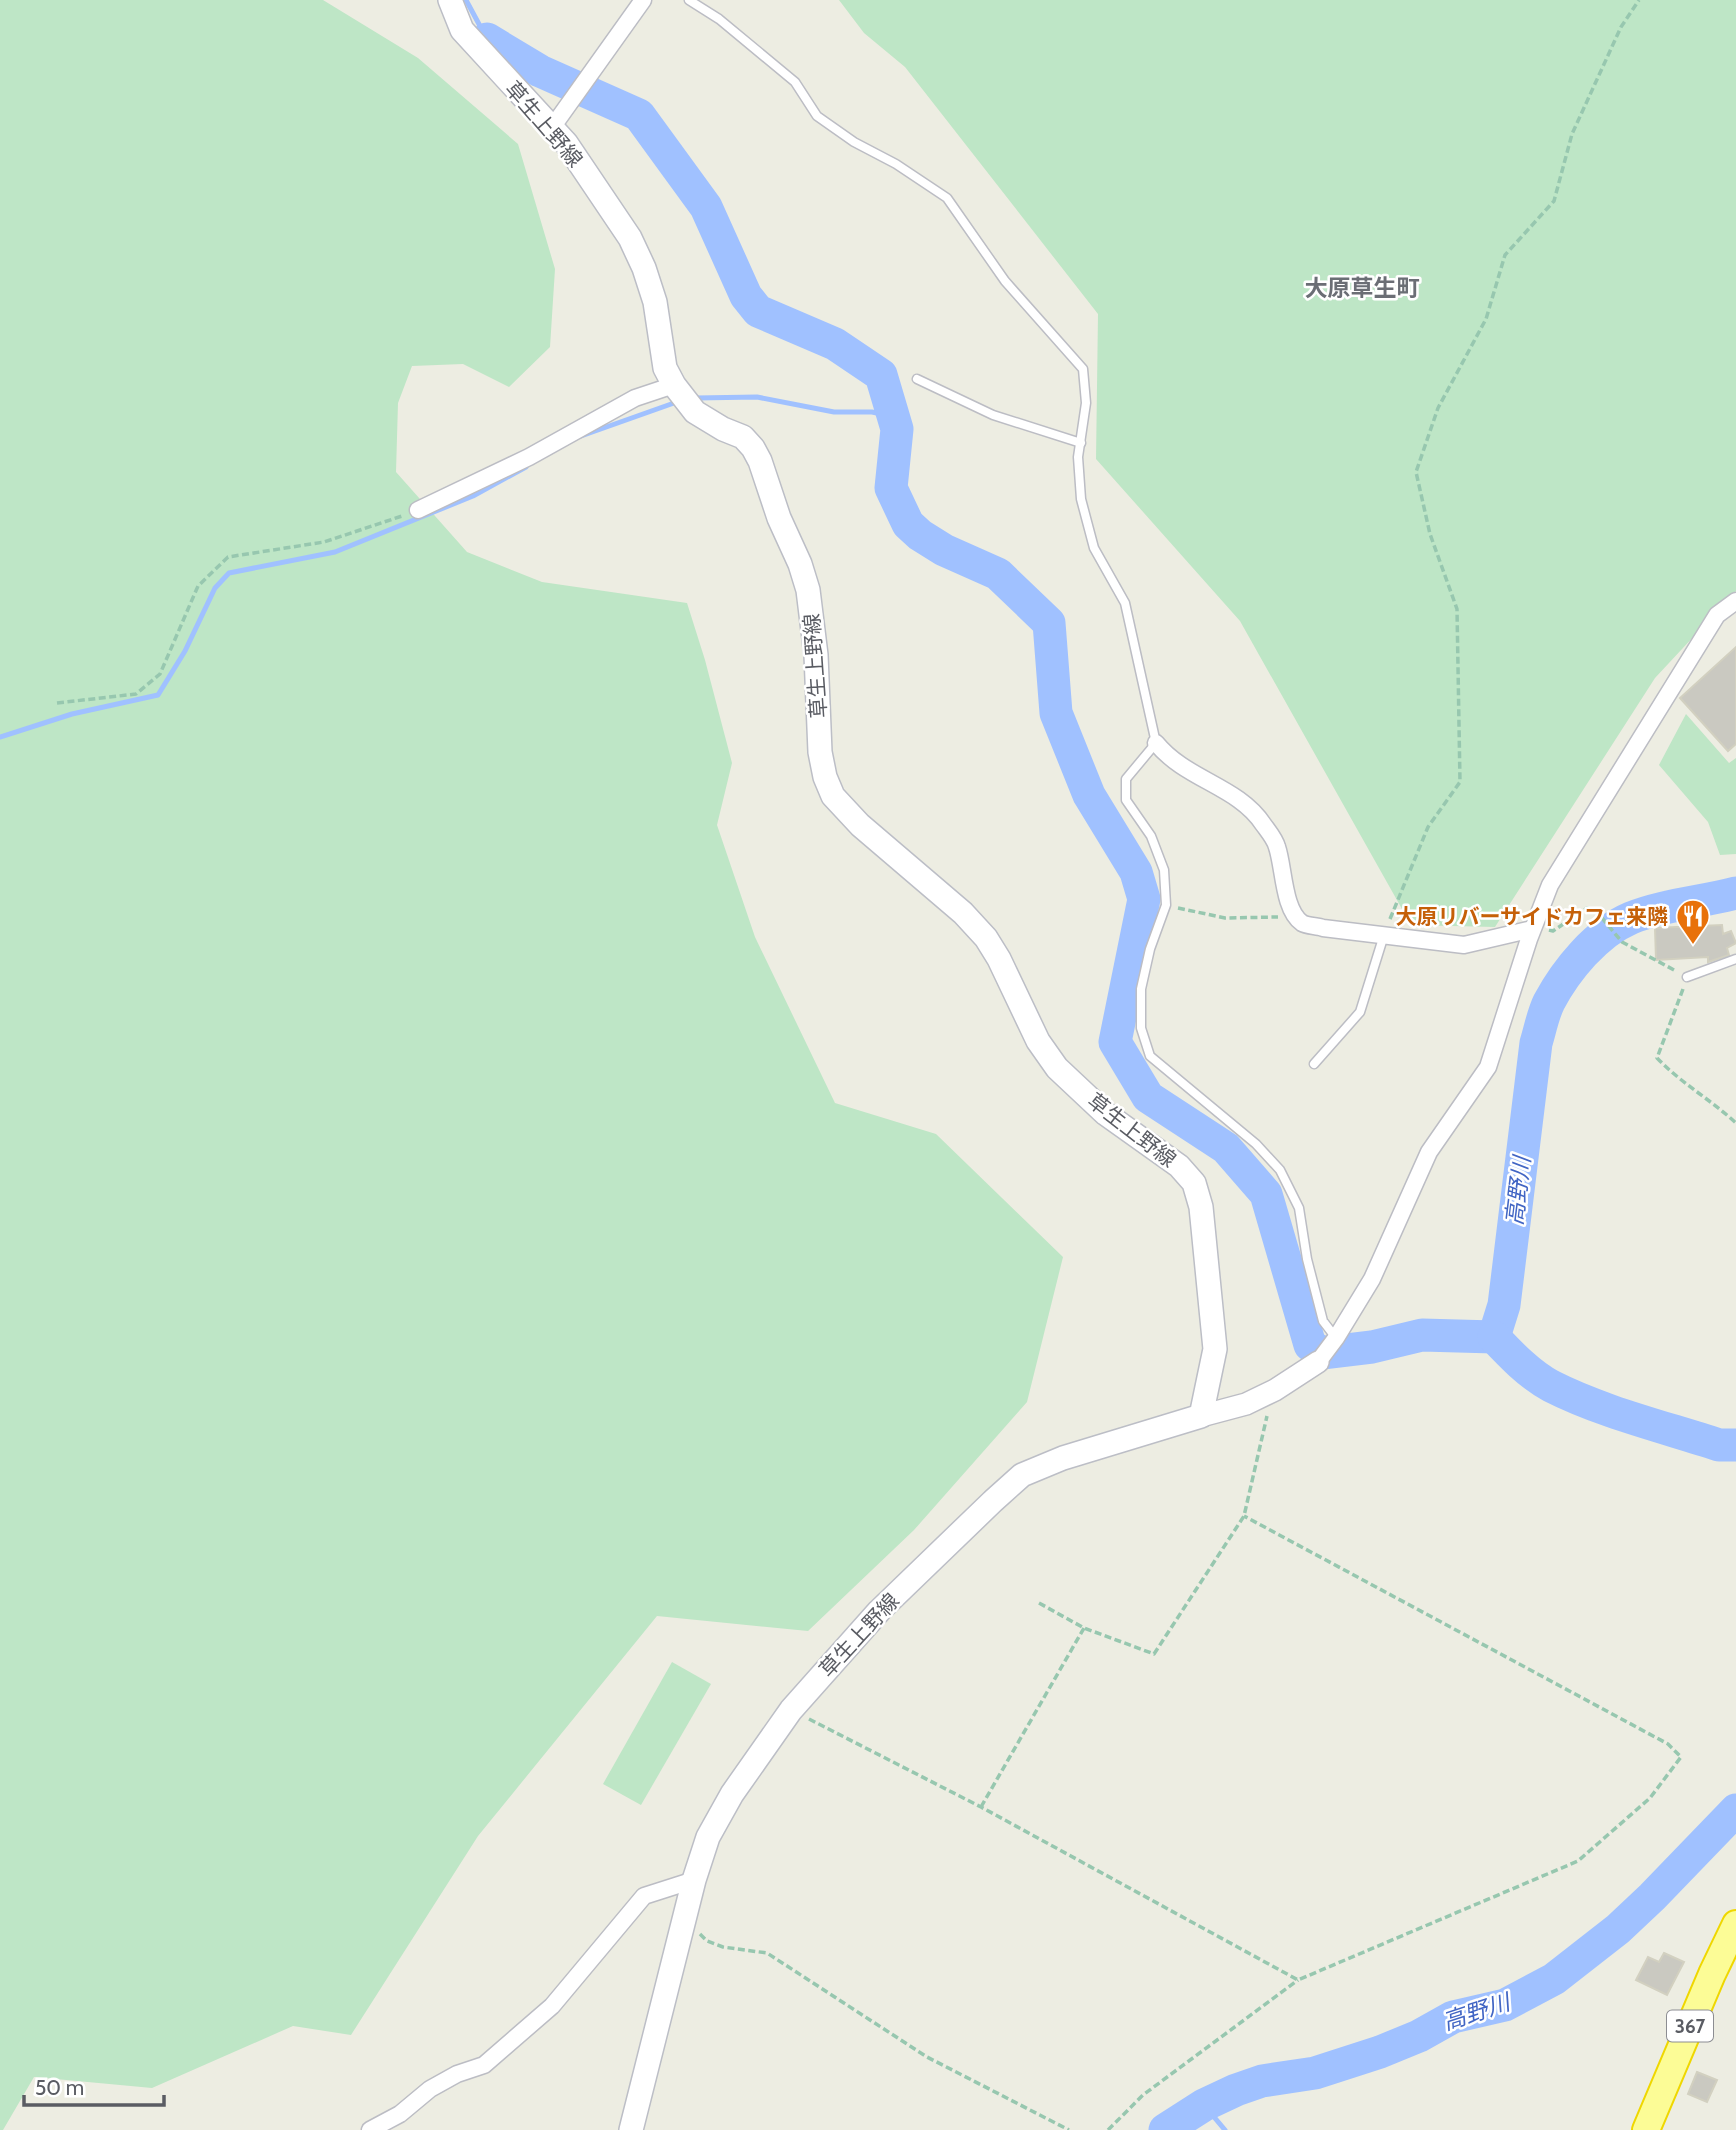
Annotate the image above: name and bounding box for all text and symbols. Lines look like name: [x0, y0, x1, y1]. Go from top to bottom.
street label: 草生上野線: [500, 76, 588, 172]
district label: 大原草生町: [1305, 274, 1420, 302]
street label: 草生上野線: [799, 613, 831, 719]
restaurant icon: 大原リバーサイドカフェ来隣: [1674, 897, 1712, 946]
place label: 大原リバーサイドカフェ来隣: [1395, 904, 1668, 929]
street label: 草生上野線: [1083, 1088, 1181, 1172]
water label: 高野川: [1500, 1152, 1536, 1227]
street label: 草生上野線: [814, 1588, 904, 1682]
water label: 高野川: [1439, 1987, 1516, 2036]
road number: 367: [1667, 2010, 1713, 2042]
scale bar: [24, 2064, 164, 2108]
text: 50 m: [35, 2075, 84, 2100]

